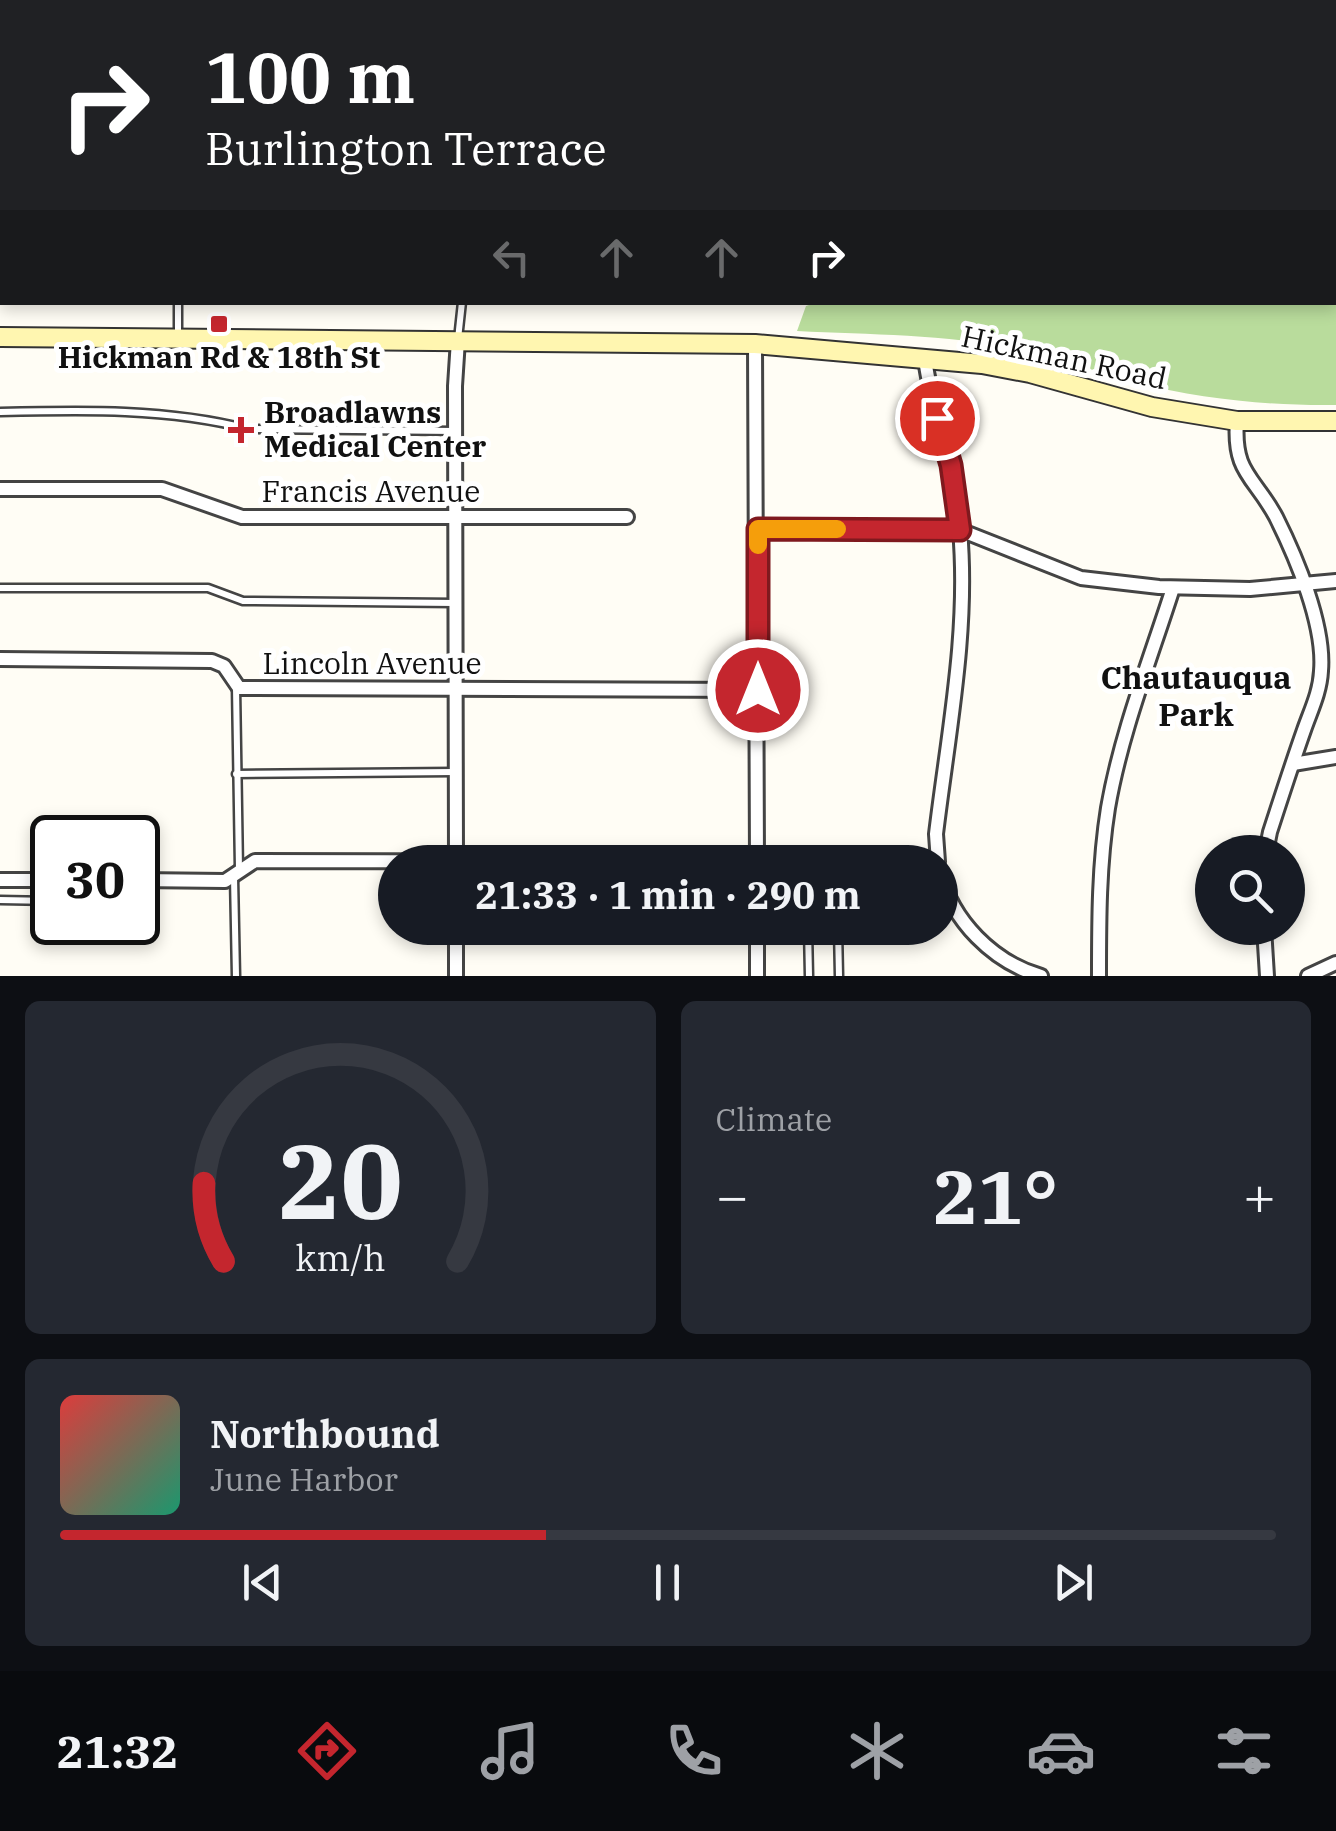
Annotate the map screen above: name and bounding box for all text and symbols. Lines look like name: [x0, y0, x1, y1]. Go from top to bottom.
text: 100 m: [205, 31, 415, 122]
icon: right: [40, 40, 170, 170]
text: Burlington Terrace: [205, 119, 607, 177]
icon: left: [484, 230, 539, 285]
icon: ahead: [589, 230, 644, 285]
icon: ahead: [694, 230, 749, 285]
icon: right: [799, 230, 854, 285]
marker: Hickman Rd & 18th St: [208, 313, 230, 335]
street label: Hickman Road: [958, 316, 1170, 397]
place label: Hickman Rd & 18th St: [58, 337, 380, 376]
pin: [895, 376, 980, 461]
icon: arrive: [910, 391, 965, 446]
place label: Broadlawns Medical Center: [264, 392, 487, 465]
marker: Broadlawns Medical Center: [228, 417, 254, 443]
street label: Francis Avenue: [262, 471, 480, 510]
position arrow: [706, 638, 810, 742]
street label: Lincoln Avenue: [262, 643, 482, 682]
district label: Chautauqua Park: [1100, 656, 1292, 735]
speed limit sign: 30: [30, 815, 160, 945]
map controls: [1195, 835, 1305, 945]
button: search: [1195, 835, 1305, 945]
text: 21:33 · 1 min · 290 m: [475, 870, 861, 919]
text: Climate: [716, 1098, 832, 1140]
text: 20: [278, 1112, 403, 1248]
text: 21°: [933, 1147, 1058, 1245]
text: −: [716, 1160, 749, 1231]
text: +: [1243, 1160, 1276, 1231]
text: km/h: [295, 1234, 385, 1281]
text: Northbound: [210, 1409, 440, 1458]
text: June Harbor: [210, 1458, 398, 1500]
icon: previous: [235, 1555, 290, 1610]
icon: pause: [640, 1555, 695, 1610]
icon: next: [1046, 1555, 1101, 1610]
icon: directions: [292, 1716, 362, 1786]
icon: music: [475, 1716, 545, 1786]
icon: phone: [659, 1716, 729, 1786]
icon: climate: [842, 1716, 912, 1786]
icon: car: [1026, 1716, 1096, 1786]
icon: filters: [1209, 1716, 1279, 1786]
text: 21:32: [57, 1722, 178, 1780]

